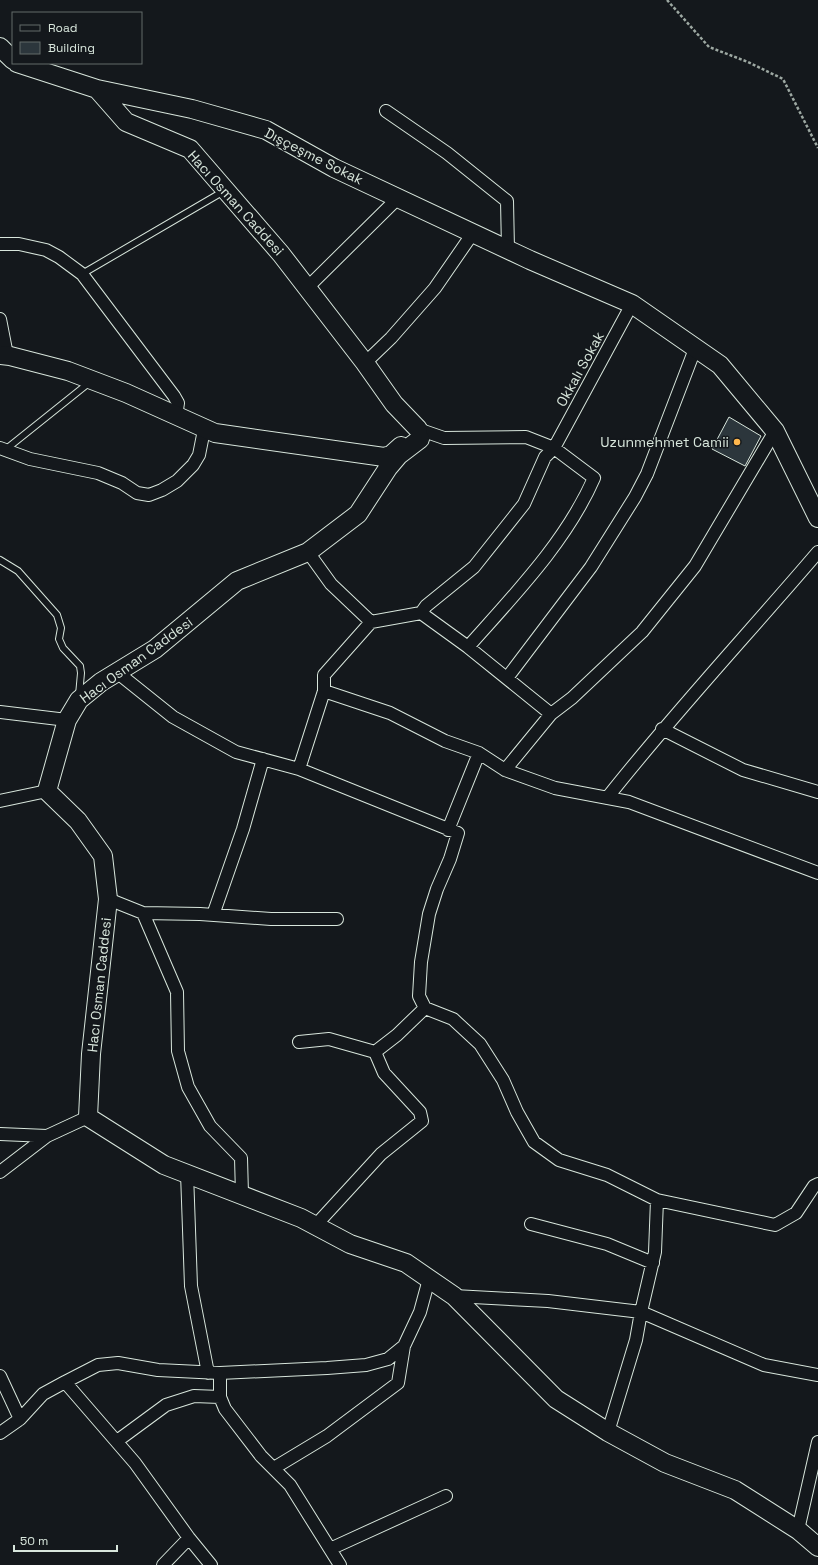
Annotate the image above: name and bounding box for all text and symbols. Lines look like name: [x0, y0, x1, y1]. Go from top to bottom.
legend: [12, 12, 142, 64]
text: Road: [48, 20, 77, 36]
text: Building: [48, 40, 95, 56]
street label: Dışçeşme Sokak: [262, 123, 367, 189]
street label: Hacı Osman Caddesi: [184, 147, 288, 259]
street label: Okkalı Sokak: [552, 328, 608, 410]
place label: Uzunmehmet Camii: [600, 433, 729, 451]
marker: Uzunmehmet Camii: [732, 437, 742, 447]
street label: Hacı Osman Caddesi: [76, 613, 196, 707]
street label: Hacı Osman Caddesi: [83, 917, 115, 1053]
scale bar: [14, 1527, 117, 1553]
text: 50 m: [20, 1533, 48, 1549]

